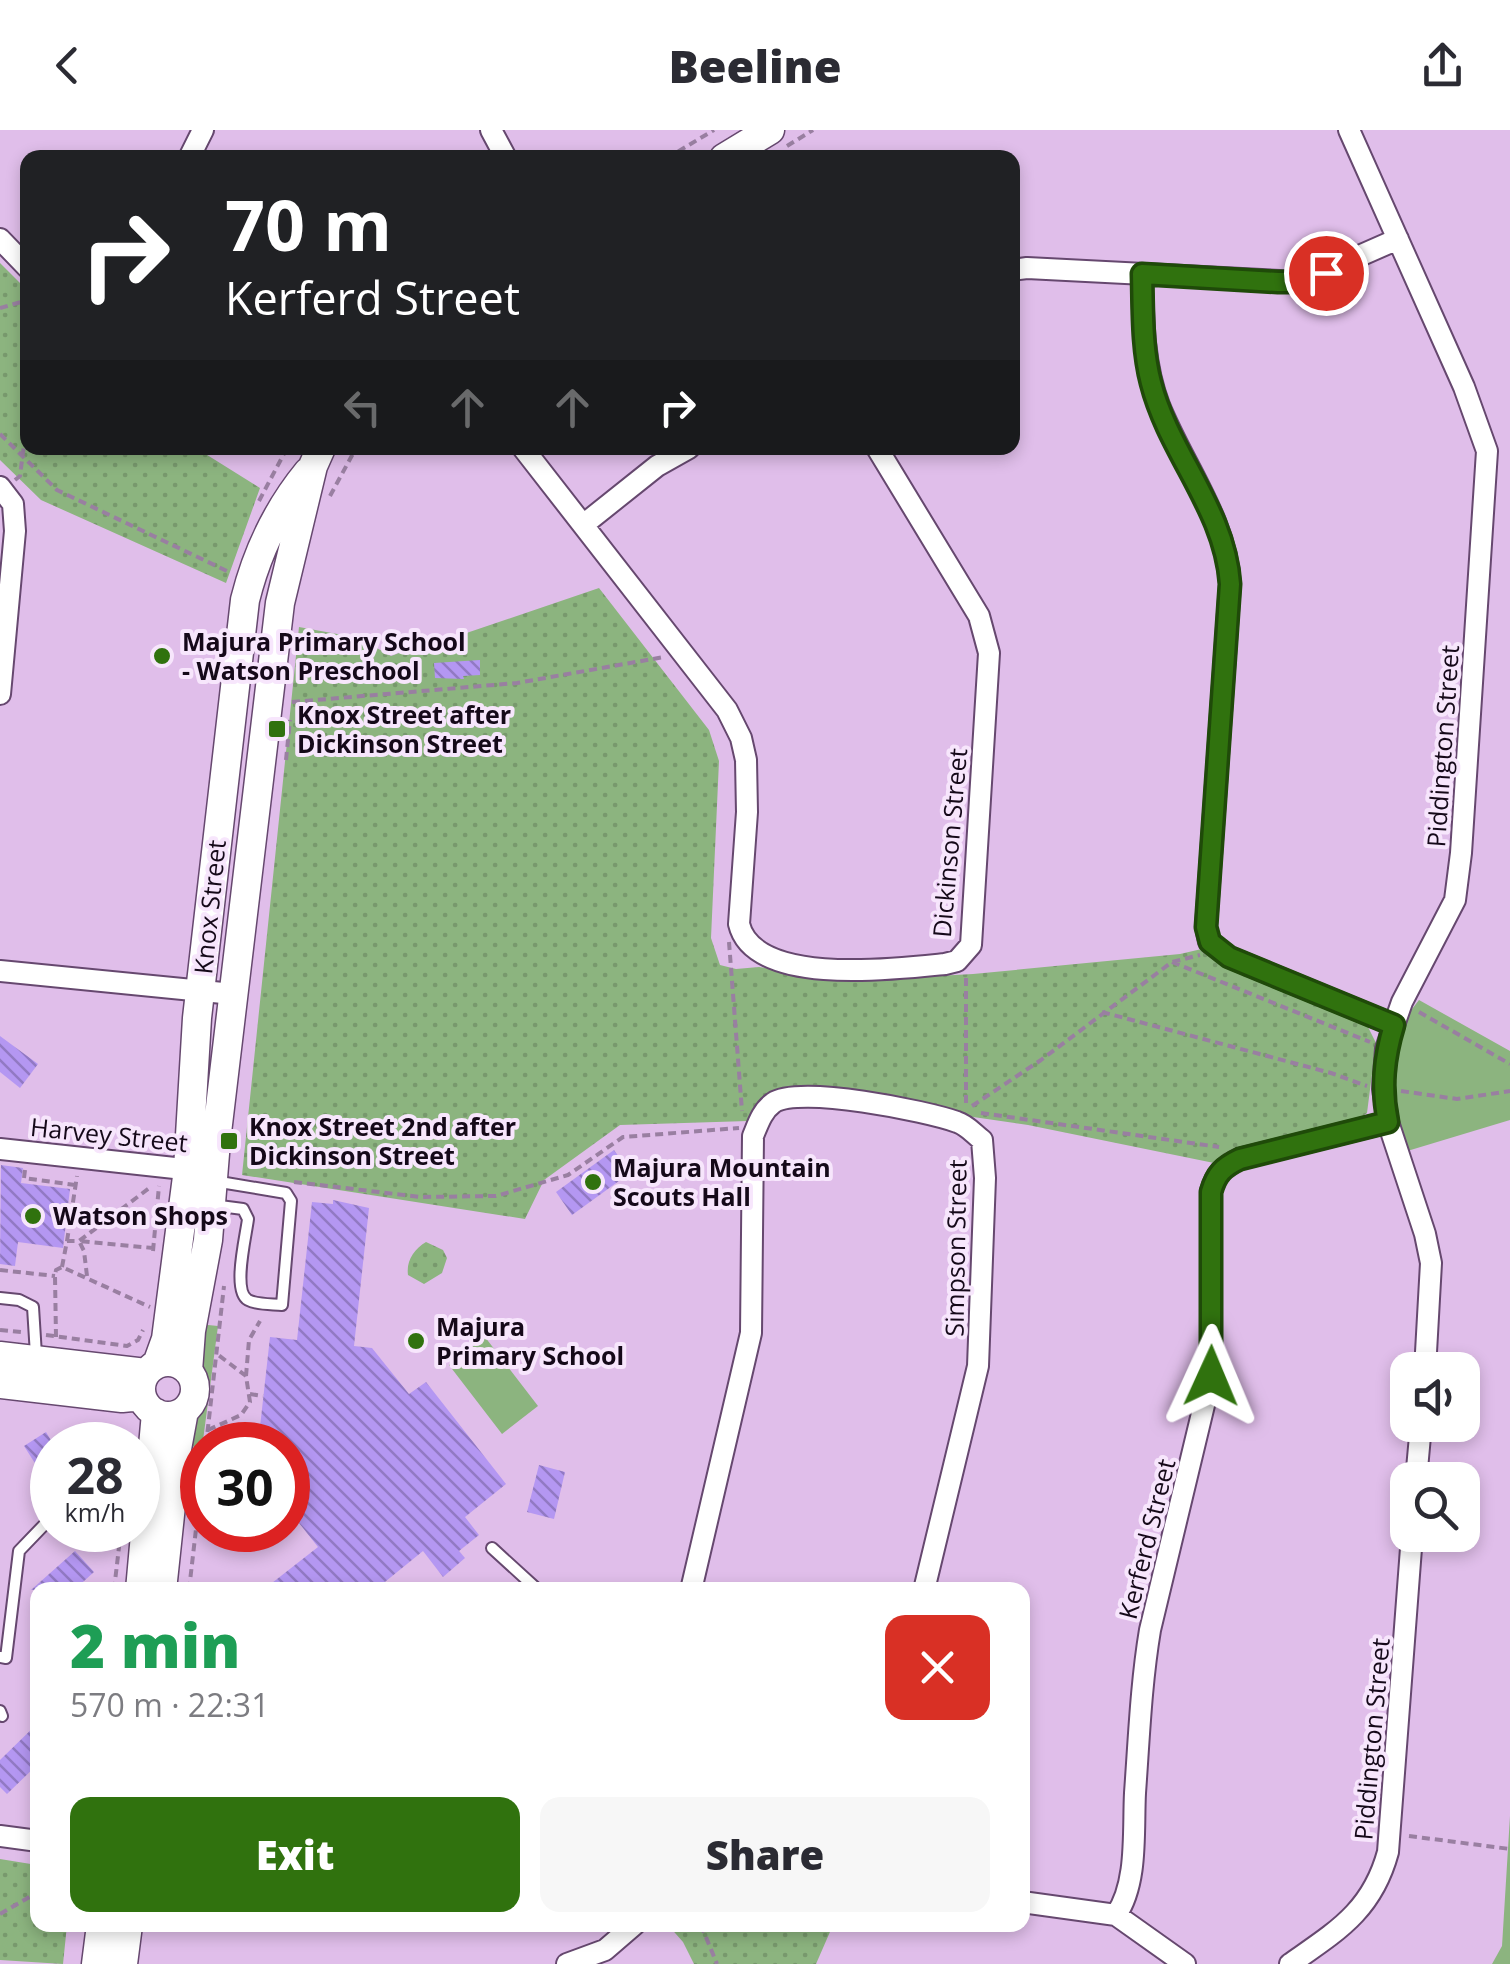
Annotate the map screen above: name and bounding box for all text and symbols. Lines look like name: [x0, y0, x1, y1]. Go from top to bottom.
text: Beeline: [668, 35, 842, 96]
icon: back: [40, 38, 95, 93]
icon: share: [1415, 38, 1470, 93]
text: 70 m: [225, 176, 392, 272]
icon: right: [60, 190, 190, 320]
pin: [1284, 231, 1369, 316]
icon: arrive: [1299, 246, 1354, 301]
text: Kerferd Street: [225, 267, 520, 328]
icon: left: [335, 380, 390, 435]
icon: ahead: [440, 380, 495, 435]
icon: ahead: [545, 380, 600, 435]
icon: right: [650, 380, 705, 435]
place label: Majura Primary School - Watson Preschool: [182, 624, 466, 687]
street label: Piddington Street: [1418, 644, 1466, 848]
marker: Majura Primary School - Watson Preschool: [151, 645, 173, 667]
place label: Knox Street after Dickinson Street: [297, 697, 511, 760]
marker: Knox Street after Dickinson Street: [266, 718, 288, 740]
street label: Dickinson Street: [924, 747, 974, 939]
street label: Knox Street: [185, 838, 233, 976]
street label: Harvey Street: [29, 1109, 189, 1159]
place label: Knox Street 2nd after Dickinson Street: [249, 1109, 516, 1172]
marker: Knox Street 2nd after Dickinson Street: [218, 1130, 240, 1152]
place label: Majura Mountain Scouts Hall: [613, 1150, 831, 1213]
street label: Simpson Street: [936, 1159, 974, 1337]
marker: Majura Mountain Scouts Hall: [582, 1171, 604, 1193]
place label: Watson Shops: [53, 1198, 228, 1232]
marker: Watson Shops: [22, 1205, 44, 1227]
place label: Majura Primary School: [436, 1309, 624, 1372]
position arrow: [1159, 1324, 1263, 1428]
marker: Majura Primary School: [405, 1330, 427, 1352]
map controls: [1390, 1352, 1480, 1552]
button: sound: [1390, 1352, 1480, 1442]
speed limit sign: 30: [180, 1422, 310, 1552]
text: 28: [66, 1441, 124, 1509]
street label: Kerferd Street: [1110, 1455, 1182, 1622]
button: search: [1390, 1462, 1480, 1552]
text: km/h: [65, 1495, 125, 1529]
text: 2 min: [70, 1604, 240, 1686]
button: close: [885, 1615, 990, 1720]
street label: Piddington Street: [1345, 1636, 1397, 1841]
text: 570 m · 22:31: [70, 1683, 269, 1726]
button: Exit: [70, 1797, 520, 1912]
button: Share: [540, 1797, 990, 1912]

